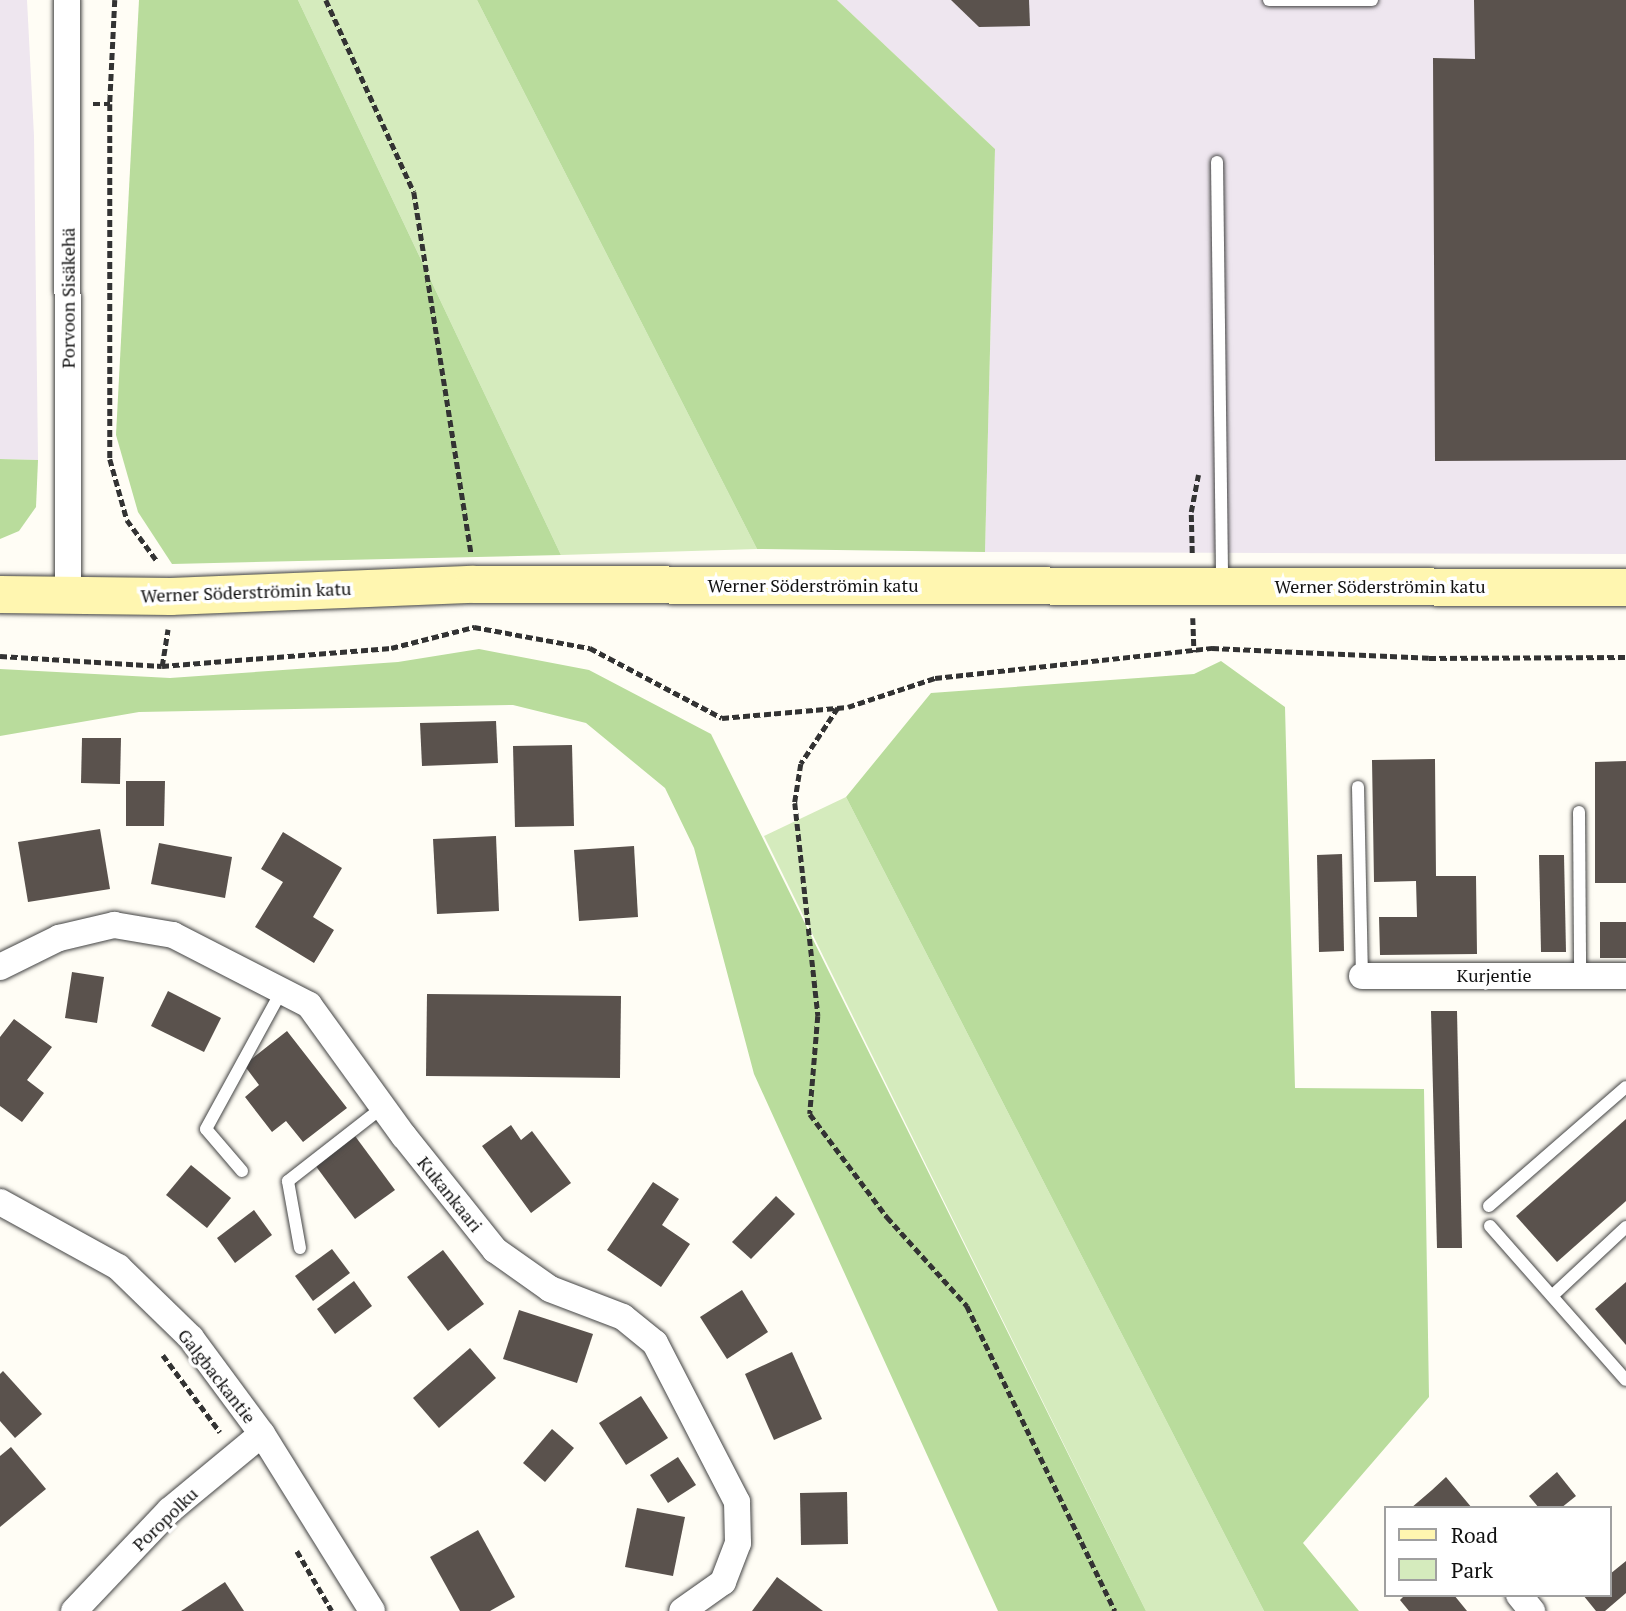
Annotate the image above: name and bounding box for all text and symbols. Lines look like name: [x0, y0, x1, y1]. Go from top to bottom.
street label: Porvoon Sisäkehä: [57, 228, 79, 368]
street label: Werner Söderströmin katu: [708, 574, 918, 596]
street label: Werner Söderströmin katu: [1275, 575, 1485, 597]
street label: Werner Söderströmin katu: [140, 578, 352, 606]
street label: Kurjentie: [1457, 964, 1531, 986]
street label: Kukankaari: [413, 1152, 487, 1236]
street label: Galgbackantie: [173, 1324, 261, 1428]
street label: Poropolku: [128, 1483, 202, 1555]
legend: [1384, 1506, 1612, 1597]
text: Road: [1451, 1521, 1498, 1549]
text: Park: [1451, 1556, 1493, 1584]

